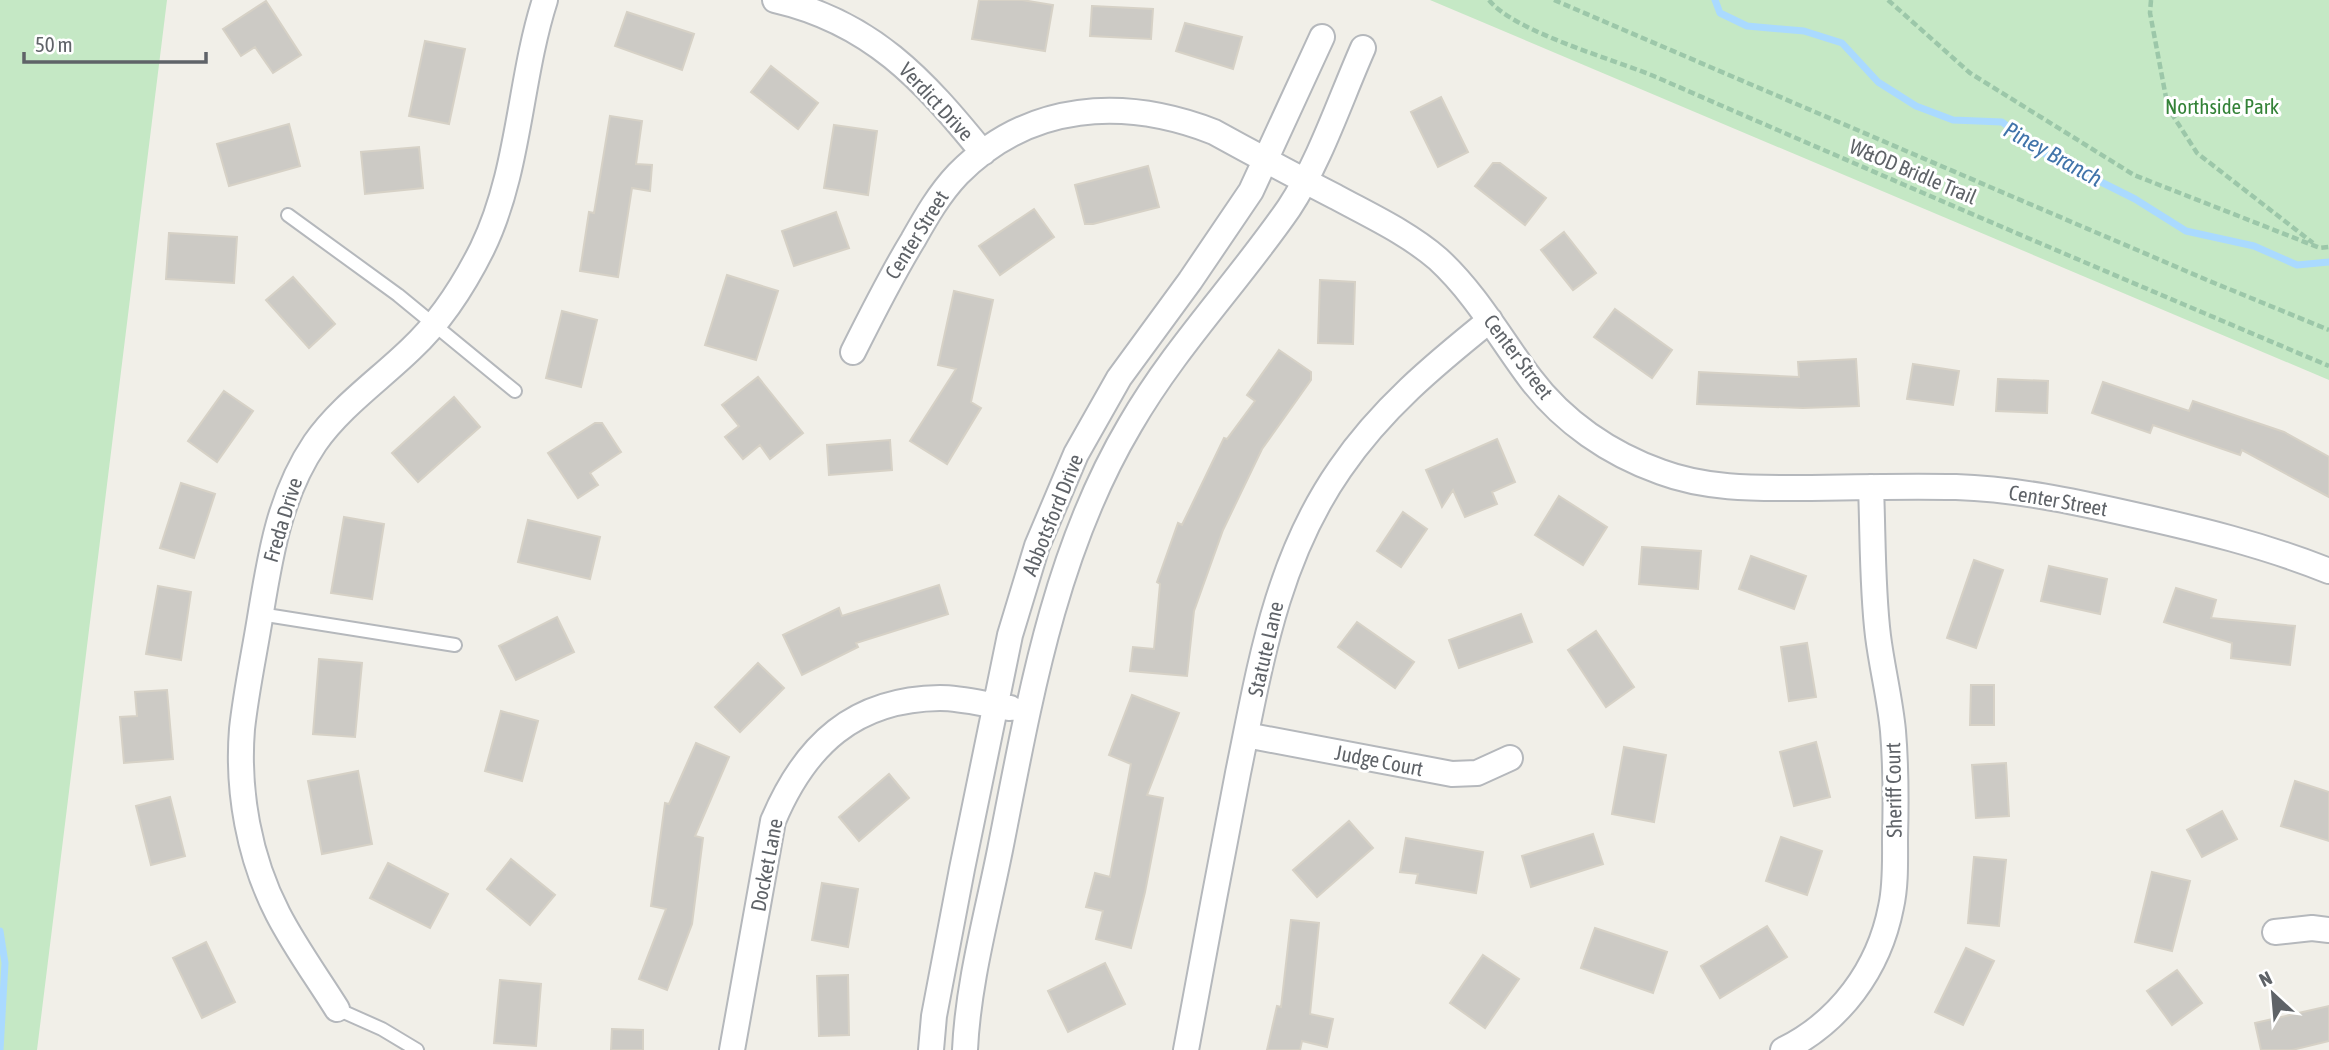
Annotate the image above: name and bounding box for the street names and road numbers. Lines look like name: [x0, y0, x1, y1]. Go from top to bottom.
street label: Verdict Drive: [895, 57, 979, 145]
street label: W&OD Bridle Trail: [1846, 134, 1981, 209]
street label: Center Street: [880, 186, 953, 283]
street label: Center Street: [1479, 309, 1558, 403]
street label: Abbotsford Drive: [1017, 450, 1087, 579]
street label: Freda Drive: [258, 475, 306, 565]
street label: Center Street: [2007, 480, 2109, 520]
street label: Statute Lane: [1242, 599, 1288, 699]
street label: Judge Court: [1333, 740, 1425, 780]
street label: Sheriff Court: [1880, 742, 1906, 838]
street label: Docket Lane: [745, 816, 787, 913]

